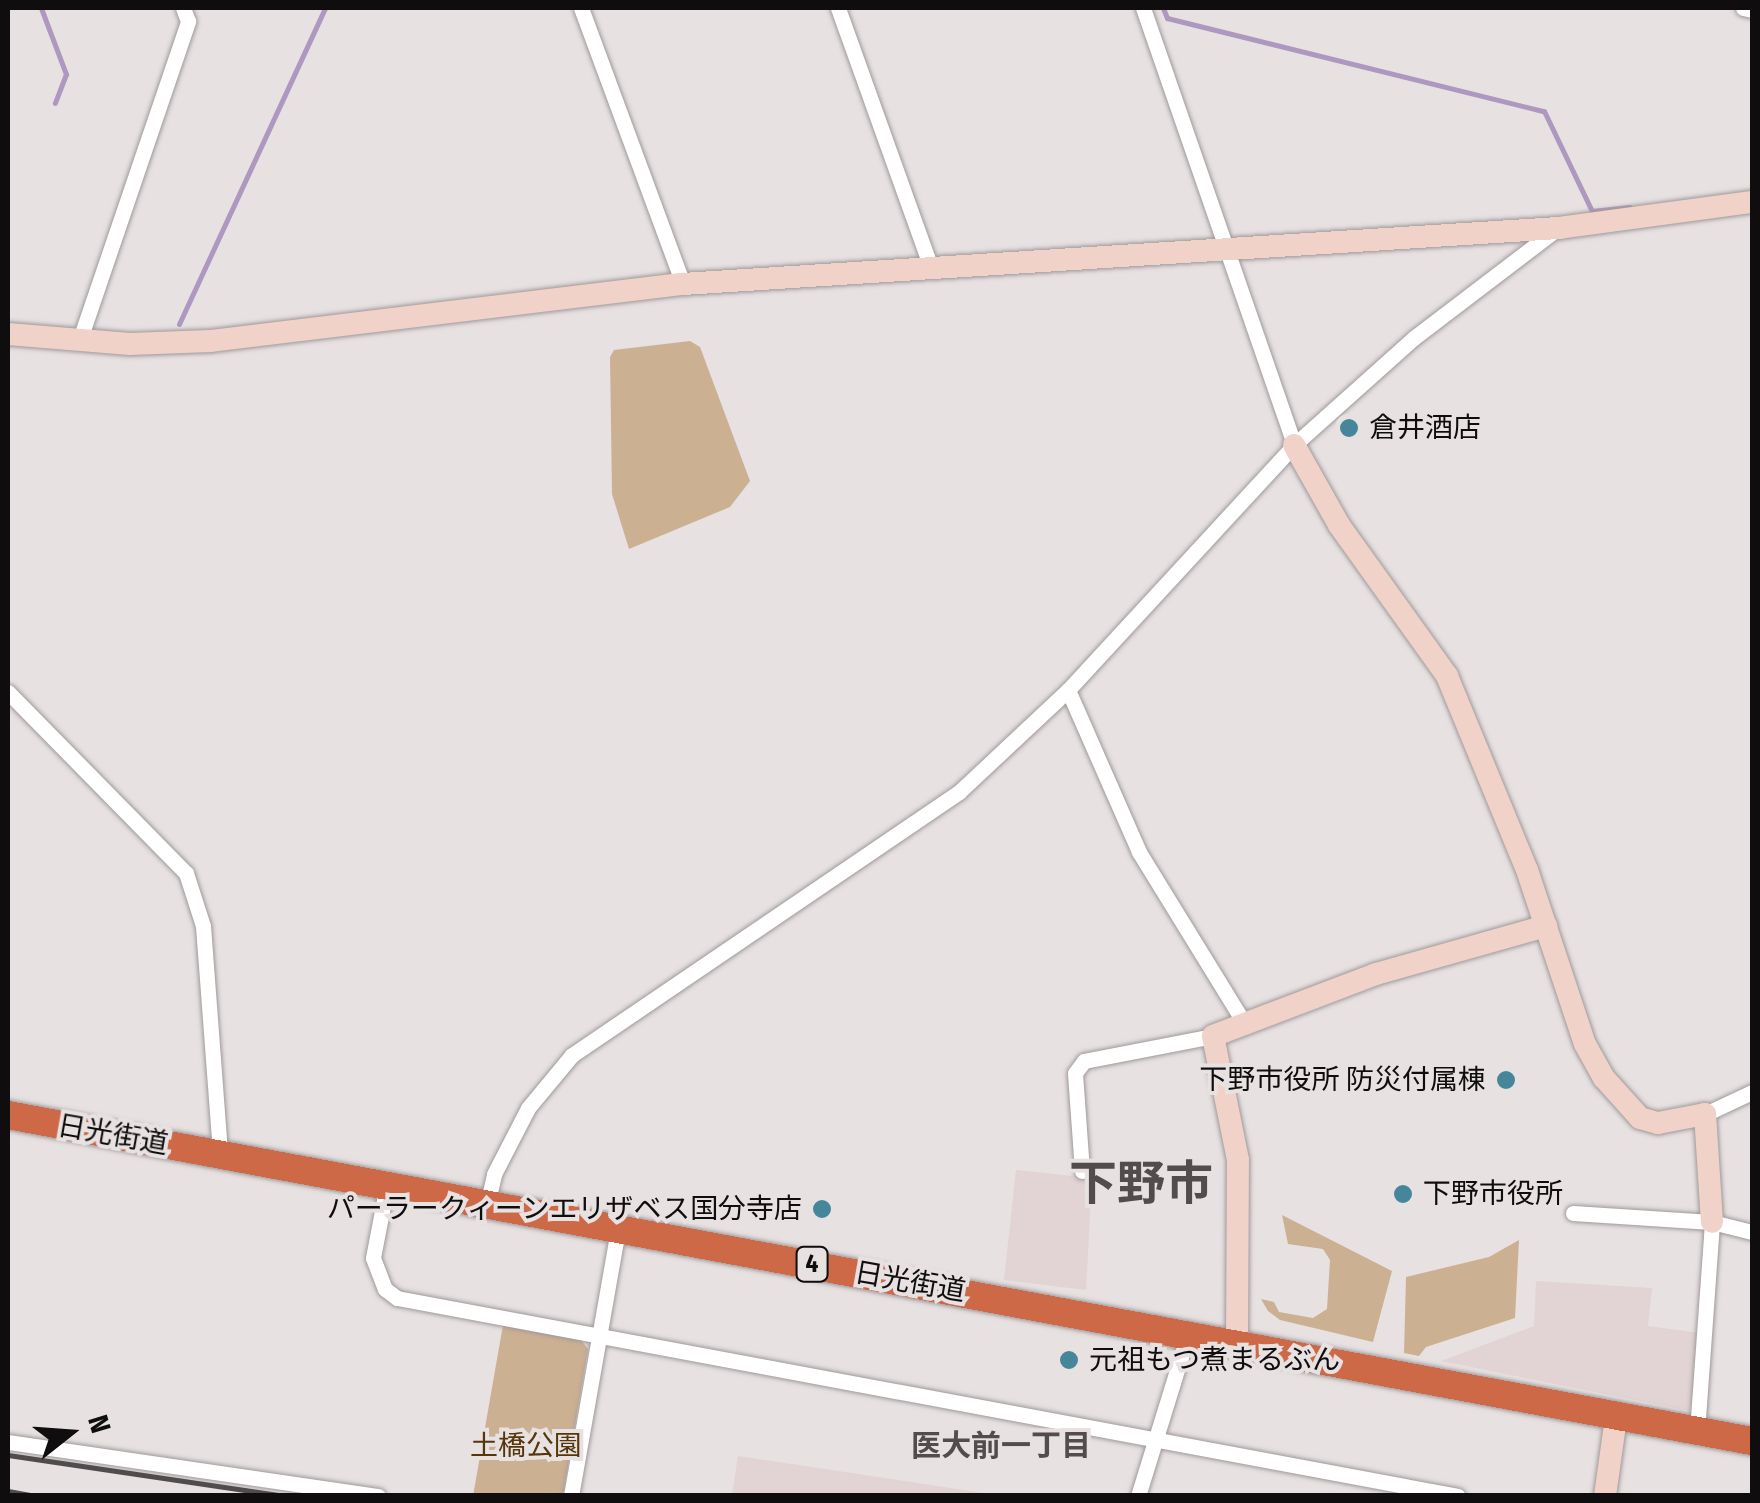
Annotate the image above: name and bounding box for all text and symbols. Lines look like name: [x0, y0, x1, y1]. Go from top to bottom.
place label: 倉井酒店: [1369, 411, 1481, 445]
marker: 倉井酒店: [1338, 417, 1360, 439]
place label: 下野市役所 防災付属棟: [1199, 1063, 1486, 1097]
marker: 下野市役所 防災付属棟: [1495, 1069, 1517, 1091]
street label: 日光街道: [55, 1109, 171, 1161]
district label: 下野市: [1069, 1156, 1213, 1214]
place label: 下野市役所: [1423, 1177, 1563, 1211]
marker: 下野市役所: [1392, 1183, 1414, 1205]
place label: パーラークィーンエリザベス国分寺店: [326, 1192, 802, 1226]
marker: パーラークィーンエリザベス国分寺店: [811, 1198, 833, 1220]
road number: 4: [794, 1244, 830, 1284]
street label: 日光街道: [852, 1256, 968, 1308]
place label: 元祖もつ煮まるぶん: [1089, 1343, 1341, 1377]
marker: 元祖もつ煮まるぶん: [1058, 1349, 1080, 1371]
north arrow: [20, 1383, 120, 1483]
text: N: [81, 1411, 117, 1437]
district label: 医大前一丁目: [911, 1428, 1091, 1464]
park label: 土橋公園: [470, 1429, 582, 1463]

